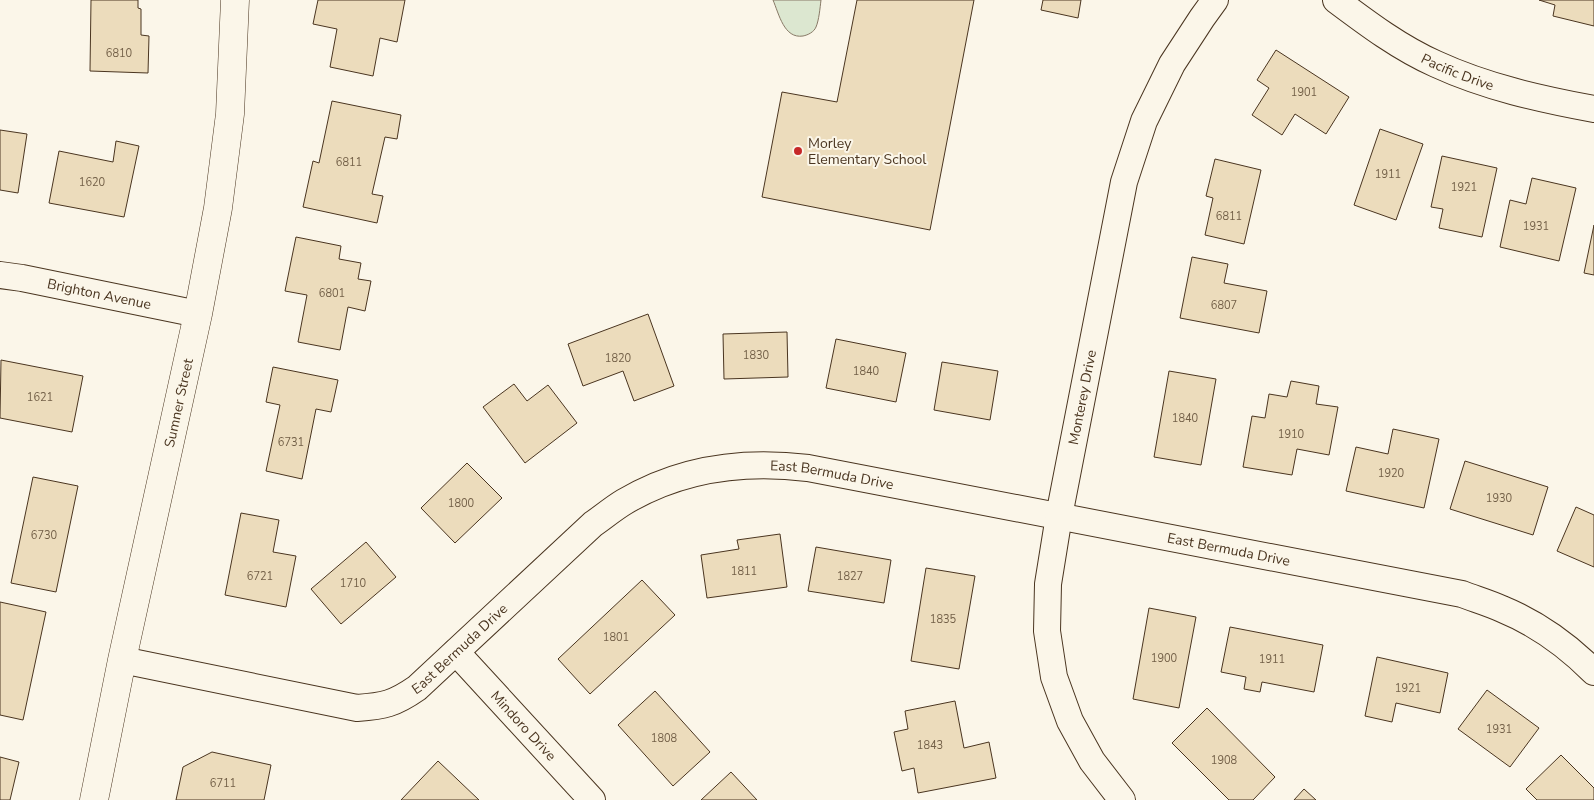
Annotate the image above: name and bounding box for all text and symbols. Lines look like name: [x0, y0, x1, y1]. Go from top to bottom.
house number: 6810: [106, 46, 133, 61]
street label: Pacific Drive: [1418, 49, 1496, 95]
house number: 1901: [1291, 85, 1317, 100]
place label: Morley Elementary School: [808, 134, 927, 169]
marker: Morley Elementary School: [792, 145, 804, 157]
house number: 6811: [336, 155, 362, 170]
house number: 1911: [1375, 167, 1401, 182]
house number: 1620: [79, 175, 106, 190]
house number: 1921: [1451, 180, 1477, 195]
house number: 6811: [1216, 209, 1242, 224]
house number: 1931: [1523, 219, 1549, 234]
street label: Brighton Avenue: [45, 274, 153, 314]
house number: 6801: [319, 286, 345, 301]
house number: 6807: [1211, 298, 1237, 313]
house number: 1830: [743, 348, 770, 363]
street label: Monterey Drive: [1064, 348, 1101, 447]
house number: 1820: [605, 351, 632, 366]
street label: Sumner Street: [160, 357, 198, 449]
house number: 1840: [853, 364, 880, 379]
house number: 1621: [27, 390, 53, 405]
house number: 1840: [1172, 411, 1199, 426]
house number: 1910: [1278, 427, 1305, 442]
house number: 6731: [278, 435, 304, 450]
street label: East Bermuda Drive: [770, 456, 895, 494]
house number: 1920: [1378, 466, 1405, 481]
house number: 1930: [1486, 491, 1513, 506]
house number: 1800: [448, 496, 475, 511]
house number: 6730: [31, 528, 58, 543]
street label: East Bermuda Drive: [1166, 528, 1292, 571]
house number: 1811: [731, 564, 757, 579]
house number: 6721: [247, 569, 273, 584]
house number: 1827: [837, 569, 863, 584]
house number: 1710: [340, 576, 367, 591]
street label: East Bermuda Drive: [408, 599, 512, 699]
house number: 1835: [930, 612, 957, 627]
house number: 1801: [603, 630, 629, 645]
house number: 1900: [1151, 651, 1178, 666]
house number: 1911: [1259, 652, 1285, 667]
house number: 1921: [1395, 681, 1421, 696]
street label: Mindoro Drive: [486, 687, 560, 765]
house number: 1931: [1486, 722, 1512, 737]
house number: 1808: [651, 731, 678, 746]
house number: 1843: [917, 738, 943, 753]
house number: 1908: [1211, 753, 1238, 768]
house number: 6711: [210, 776, 236, 791]

